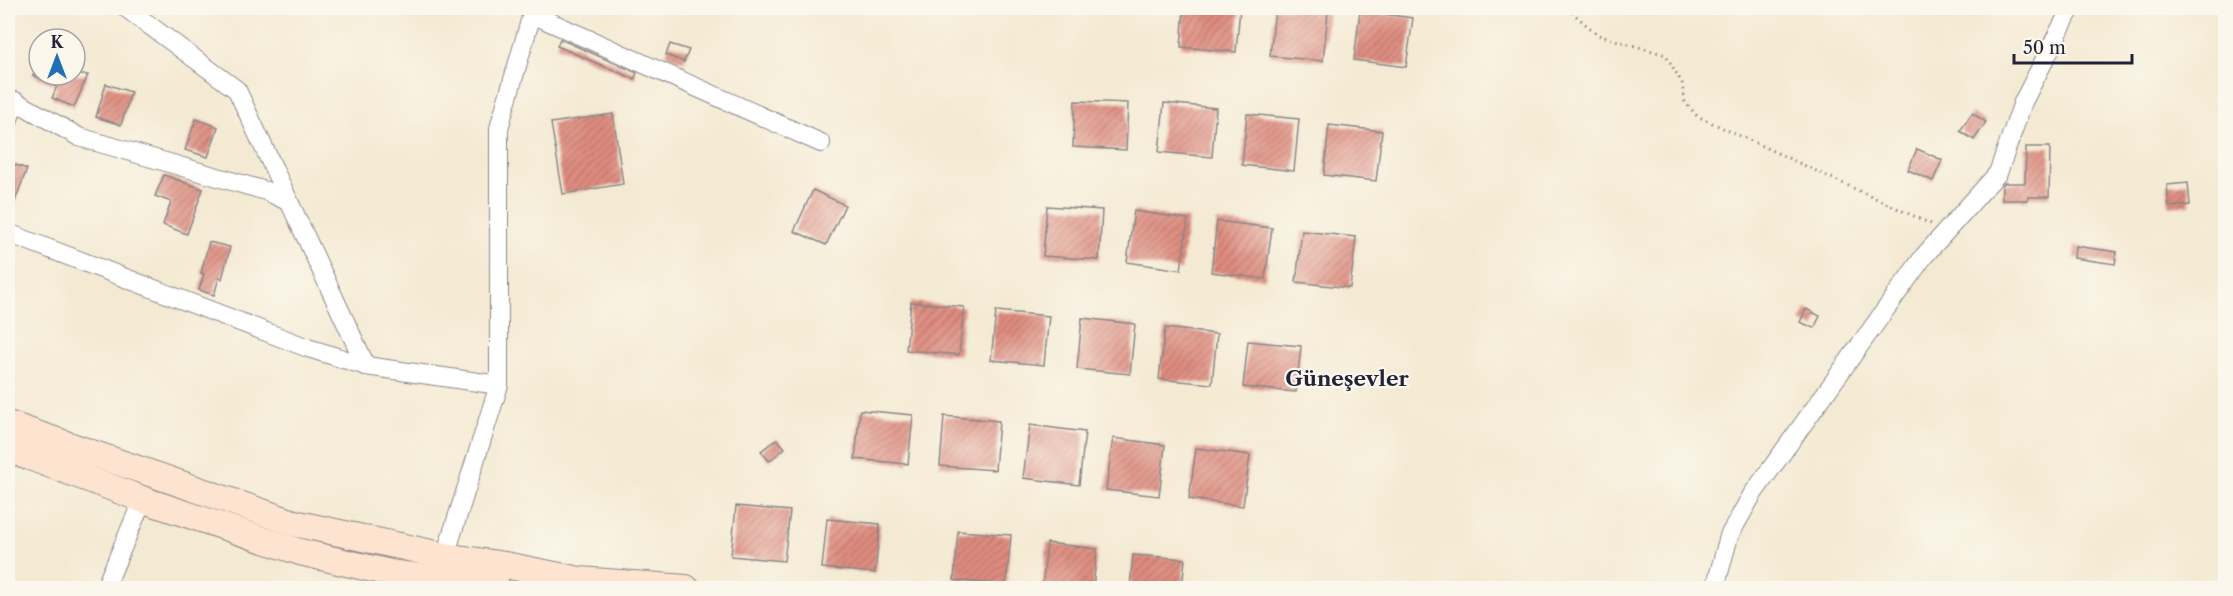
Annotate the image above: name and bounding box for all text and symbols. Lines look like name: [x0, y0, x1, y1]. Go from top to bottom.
north arrow: [27, 27, 87, 87]
scale bar: [2014, 27, 2132, 65]
text: K: [51, 32, 65, 52]
text: 50 m: [2023, 37, 2066, 59]
district label: Güneşevler: [1285, 366, 1410, 391]

